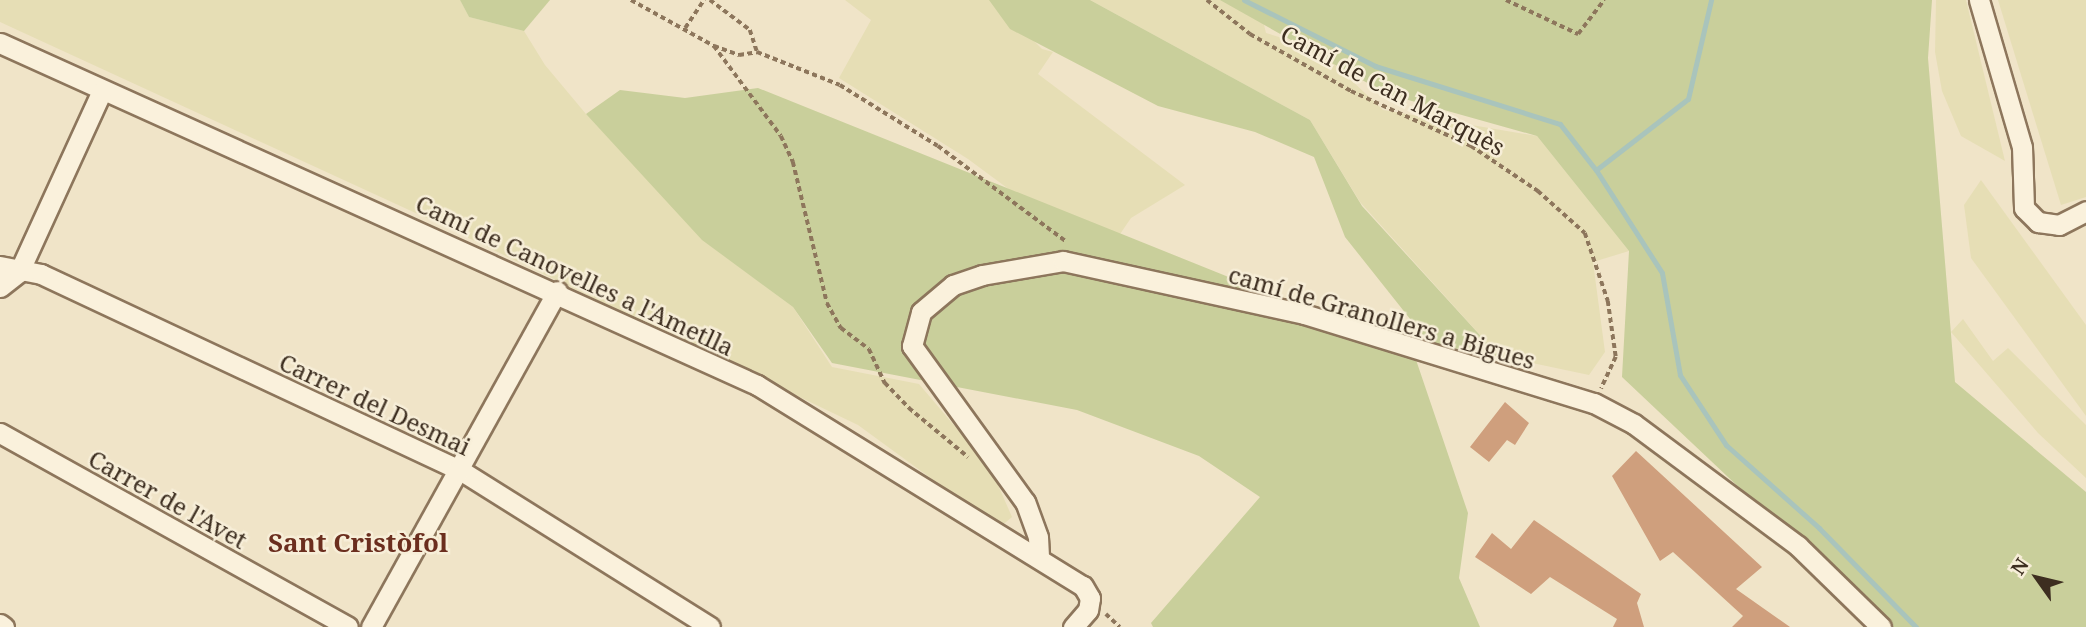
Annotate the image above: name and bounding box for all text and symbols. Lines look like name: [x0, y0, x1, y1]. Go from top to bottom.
street label: Camí de Can Marquès: [1276, 19, 1510, 161]
street label: Camí de Canovelles a l'Ametlla: [411, 188, 739, 362]
street label: camí de Granollers a Bigues: [1225, 259, 1539, 375]
street label: Carrer del Desmai: [275, 347, 475, 461]
street label: Carrer de l'Avet: [84, 444, 252, 554]
district label: Sant Cristòfol: [268, 527, 448, 559]
north arrow: [2002, 543, 2072, 613]
text: N: [2005, 553, 2035, 580]

